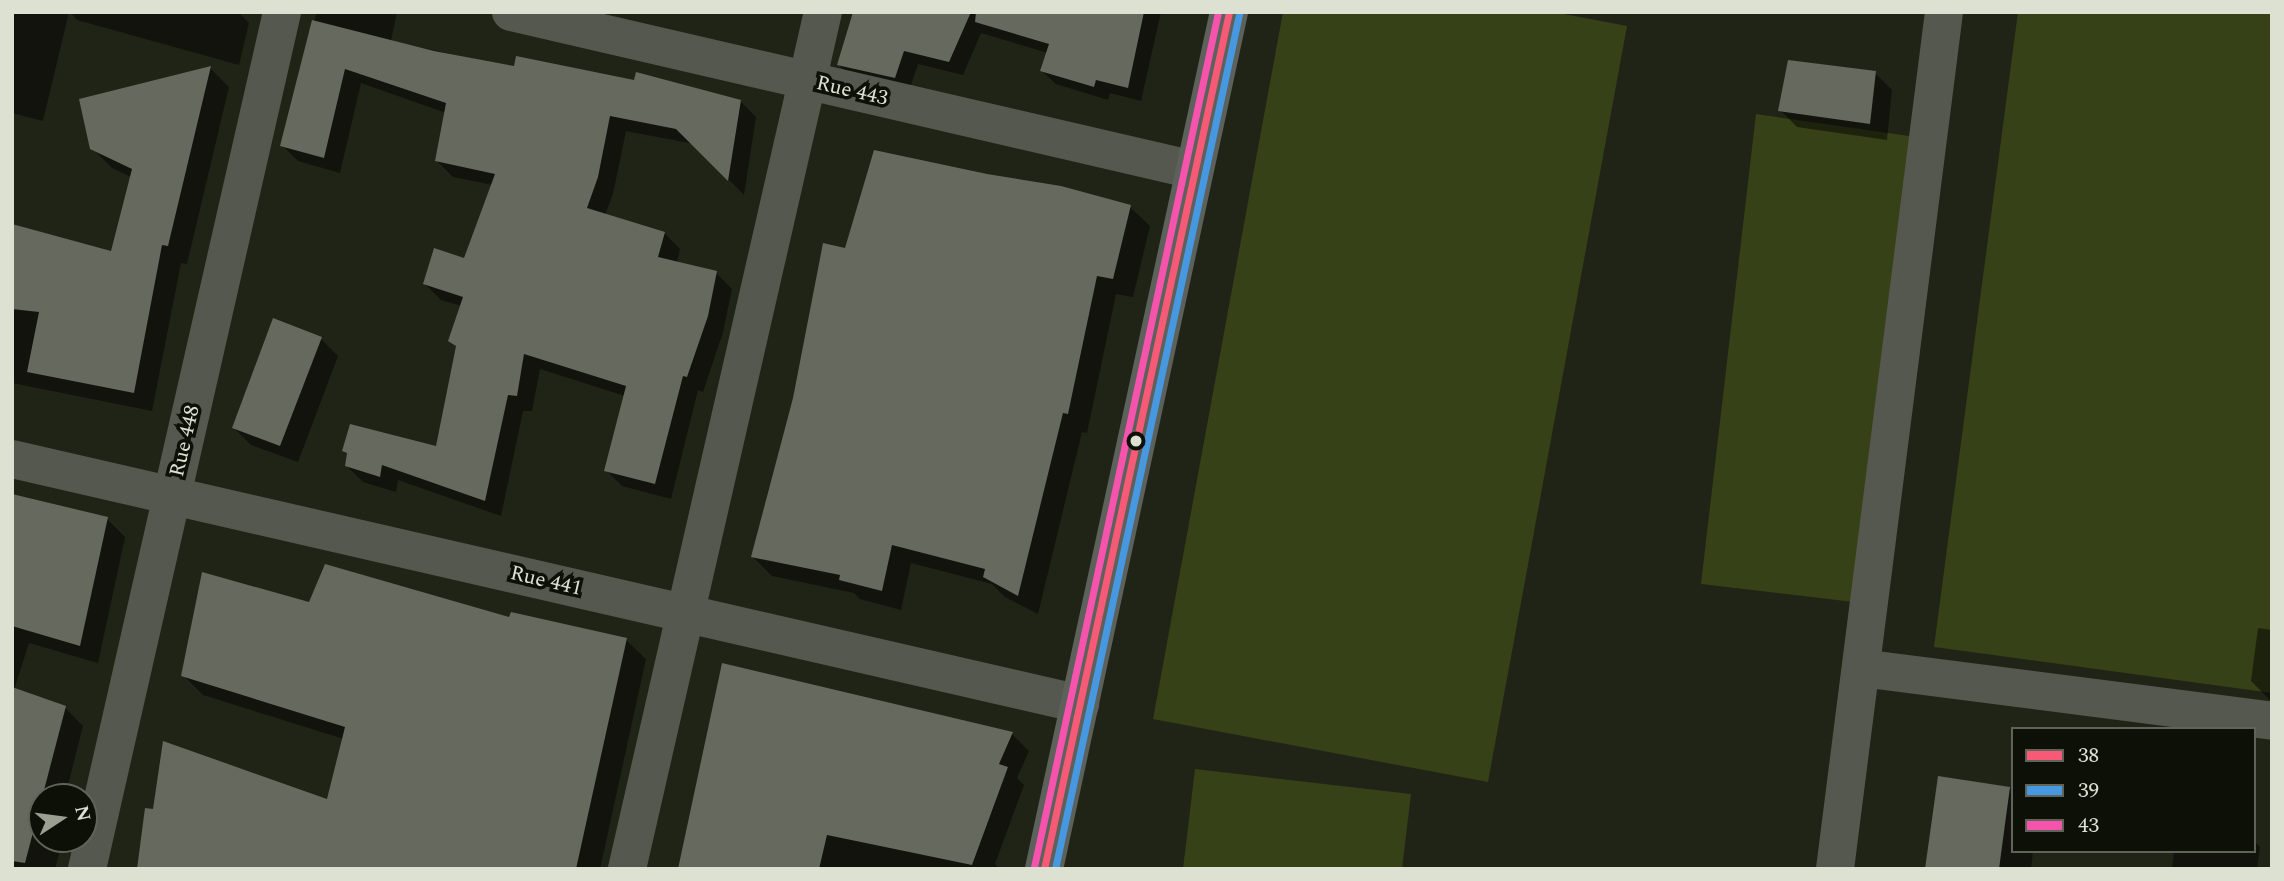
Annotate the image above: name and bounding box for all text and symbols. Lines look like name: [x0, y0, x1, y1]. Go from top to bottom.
street label: Rue 443: [814, 71, 890, 111]
street label: Rue 448: [165, 403, 205, 479]
unlabelled marker: [1129, 434, 1143, 448]
street label: Rue 441: [508, 561, 584, 601]
legend: [2011, 727, 2256, 853]
text: 38: [2078, 740, 2099, 772]
text: 39: [2078, 775, 2099, 807]
north arrow: [28, 783, 98, 853]
text: N: [66, 803, 98, 824]
text: 43: [2078, 810, 2099, 842]

